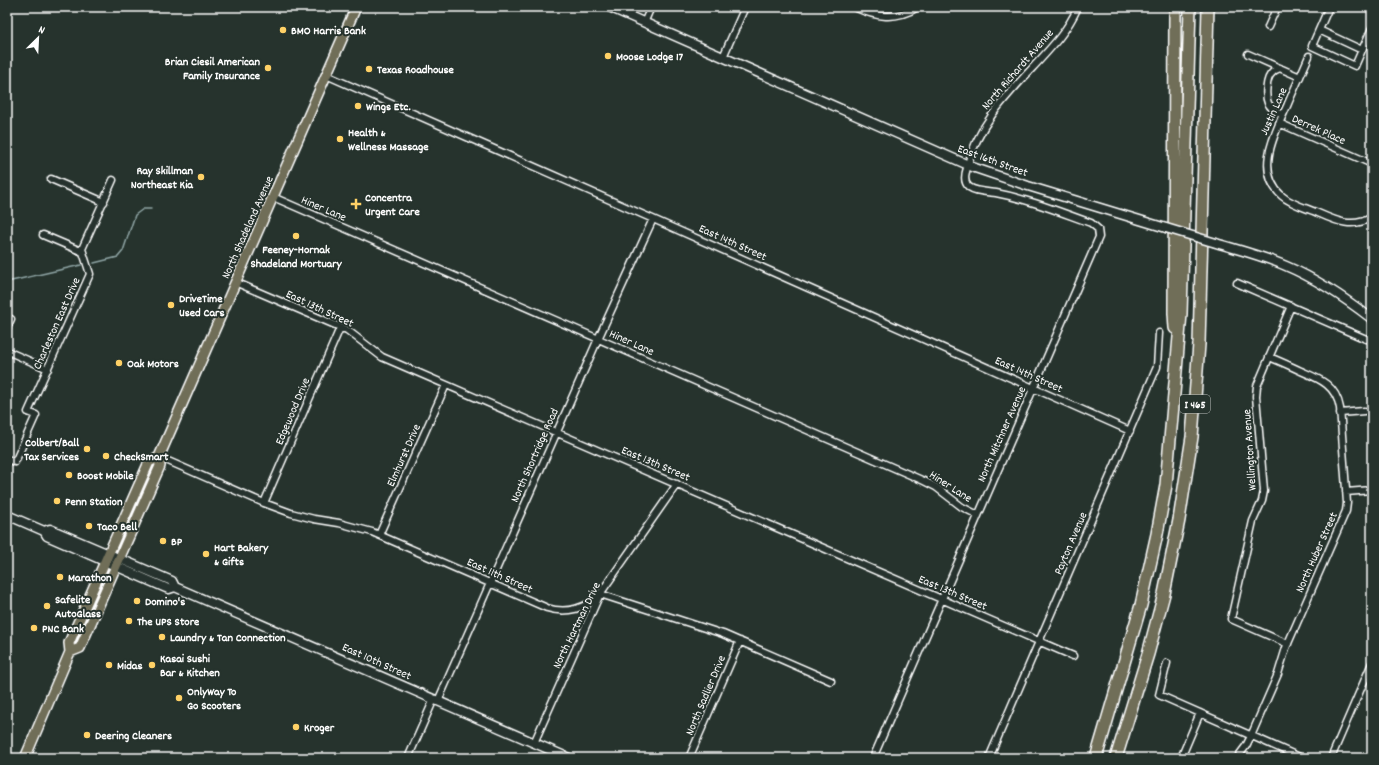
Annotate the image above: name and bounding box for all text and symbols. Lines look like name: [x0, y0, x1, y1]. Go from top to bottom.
north arrow: [18, 18, 58, 58]
text: N: [36, 22, 48, 39]
place label: BMO Harris Bank: [291, 23, 366, 40]
marker: BMO Harris Bank: [278, 25, 288, 35]
street label: North Richardt Avenue: [978, 26, 1058, 114]
place label: Moose Lodge 17: [616, 49, 684, 66]
marker: Moose Lodge 17: [603, 51, 613, 61]
place label: Brian Ciesil American Family Insurance: [165, 54, 261, 85]
place label: Texas Roadhouse: [377, 62, 454, 79]
marker: Brian Ciesil American Family Insurance: [263, 63, 273, 73]
marker: Texas Roadhouse: [364, 64, 374, 74]
street label: Justin Lane: [1256, 85, 1292, 138]
place label: Wings Etc.: [366, 99, 410, 116]
marker: Wings Etc.: [353, 101, 363, 111]
street label: Derrek Place: [1289, 111, 1348, 150]
place label: Health & Wellness Massage: [348, 125, 429, 156]
marker: Health & Wellness Massage: [335, 134, 345, 144]
street label: East 16th Street: [955, 141, 1031, 182]
place label: Ray Skillman Northeast Kia: [131, 163, 194, 194]
marker: Ray Skillman Northeast Kia: [196, 172, 206, 182]
street label: North Shadeland Avenue: [218, 173, 279, 282]
place label: Concentra Urgent Care: [365, 190, 421, 221]
street label: Hiner Lane: [298, 192, 349, 227]
marker: Concentra Urgent Care: [350, 198, 362, 210]
street label: East 14th Street: [696, 221, 770, 266]
marker: Feeney-Hornak Shadeland Mortuary: [291, 231, 301, 241]
place label: Feeney-Hornak Shadeland Mortuary: [250, 242, 343, 273]
street label: Charleston East Drive: [29, 275, 85, 372]
street label: East 13th Street: [283, 286, 357, 333]
place label: DriveTime Used Cars: [179, 291, 225, 322]
marker: DriveTime Used Cars: [166, 300, 176, 310]
street label: Hiner Lane: [606, 326, 657, 361]
street label: East 14th Street: [992, 353, 1066, 398]
place label: Oak Motors: [127, 356, 179, 373]
marker: Oak Motors: [114, 358, 124, 368]
street label: Edgewood Drive: [272, 375, 315, 448]
street label: North Mitchner Avenue: [974, 384, 1031, 485]
road number: I 465: [1180, 395, 1210, 413]
street label: North Shortridge Road: [507, 406, 564, 505]
street label: Wellington Avenue: [1239, 409, 1262, 491]
street label: Elmhurst Drive: [383, 422, 426, 490]
place label: Colbert/Ball Tax Services: [24, 435, 79, 466]
street label: East 13th Street: [618, 442, 693, 487]
marker: Colbert/Ball Tax Services: [82, 444, 92, 454]
place label: CheckSmart: [114, 449, 169, 466]
marker: CheckSmart: [101, 451, 111, 461]
street label: Hiner Lane: [926, 467, 975, 507]
place label: Boost Mobile: [77, 468, 134, 485]
marker: Boost Mobile: [64, 470, 74, 480]
place label: Penn Station: [65, 494, 123, 511]
marker: Penn Station: [52, 496, 62, 506]
street label: Payton Avenue: [1050, 509, 1092, 578]
street label: North Huber Street: [1292, 509, 1343, 596]
place label: Taco Bell: [97, 519, 137, 536]
marker: Taco Bell: [84, 521, 94, 531]
place label: BP: [171, 534, 183, 551]
marker: BP: [158, 536, 168, 546]
place label: Hart Bakery & Gifts: [214, 540, 269, 571]
marker: Hart Bakery & Gifts: [201, 549, 211, 559]
street label: East 11th Street: [464, 554, 536, 599]
place label: Marathon: [68, 570, 112, 587]
street label: East 13th Street: [915, 571, 990, 616]
marker: Marathon: [55, 572, 65, 582]
street label: North Hartman Drive: [549, 580, 606, 672]
place label: Safelite AutoGlass: [55, 592, 101, 623]
place label: Domino's: [145, 594, 185, 611]
marker: Domino's: [132, 596, 142, 606]
marker: Safelite AutoGlass: [42, 601, 52, 611]
place label: The UPS Store: [137, 614, 200, 631]
marker: The UPS Store: [124, 616, 134, 626]
place label: PNC Bank: [42, 621, 84, 638]
marker: PNC Bank: [29, 623, 39, 633]
place label: Laundry & Tan Connection: [170, 630, 286, 647]
marker: Laundry & Tan Connection: [157, 632, 167, 642]
street label: East 10th Street: [339, 639, 414, 685]
place label: Kasai Sushi Bar & Kitchen: [160, 651, 220, 682]
street label: North Sadlier Drive: [682, 653, 731, 738]
place label: Midas: [117, 658, 143, 675]
marker: Midas: [104, 660, 114, 670]
marker: Kasai Sushi Bar & Kitchen: [147, 660, 157, 670]
place label: OnlyWay To Go Scooters: [187, 684, 241, 715]
marker: OnlyWay To Go Scooters: [174, 693, 184, 703]
place label: Kroger: [304, 720, 335, 737]
marker: Kroger: [291, 722, 301, 732]
place label: Deering Cleaners: [95, 728, 172, 745]
marker: Deering Cleaners: [82, 730, 92, 740]

